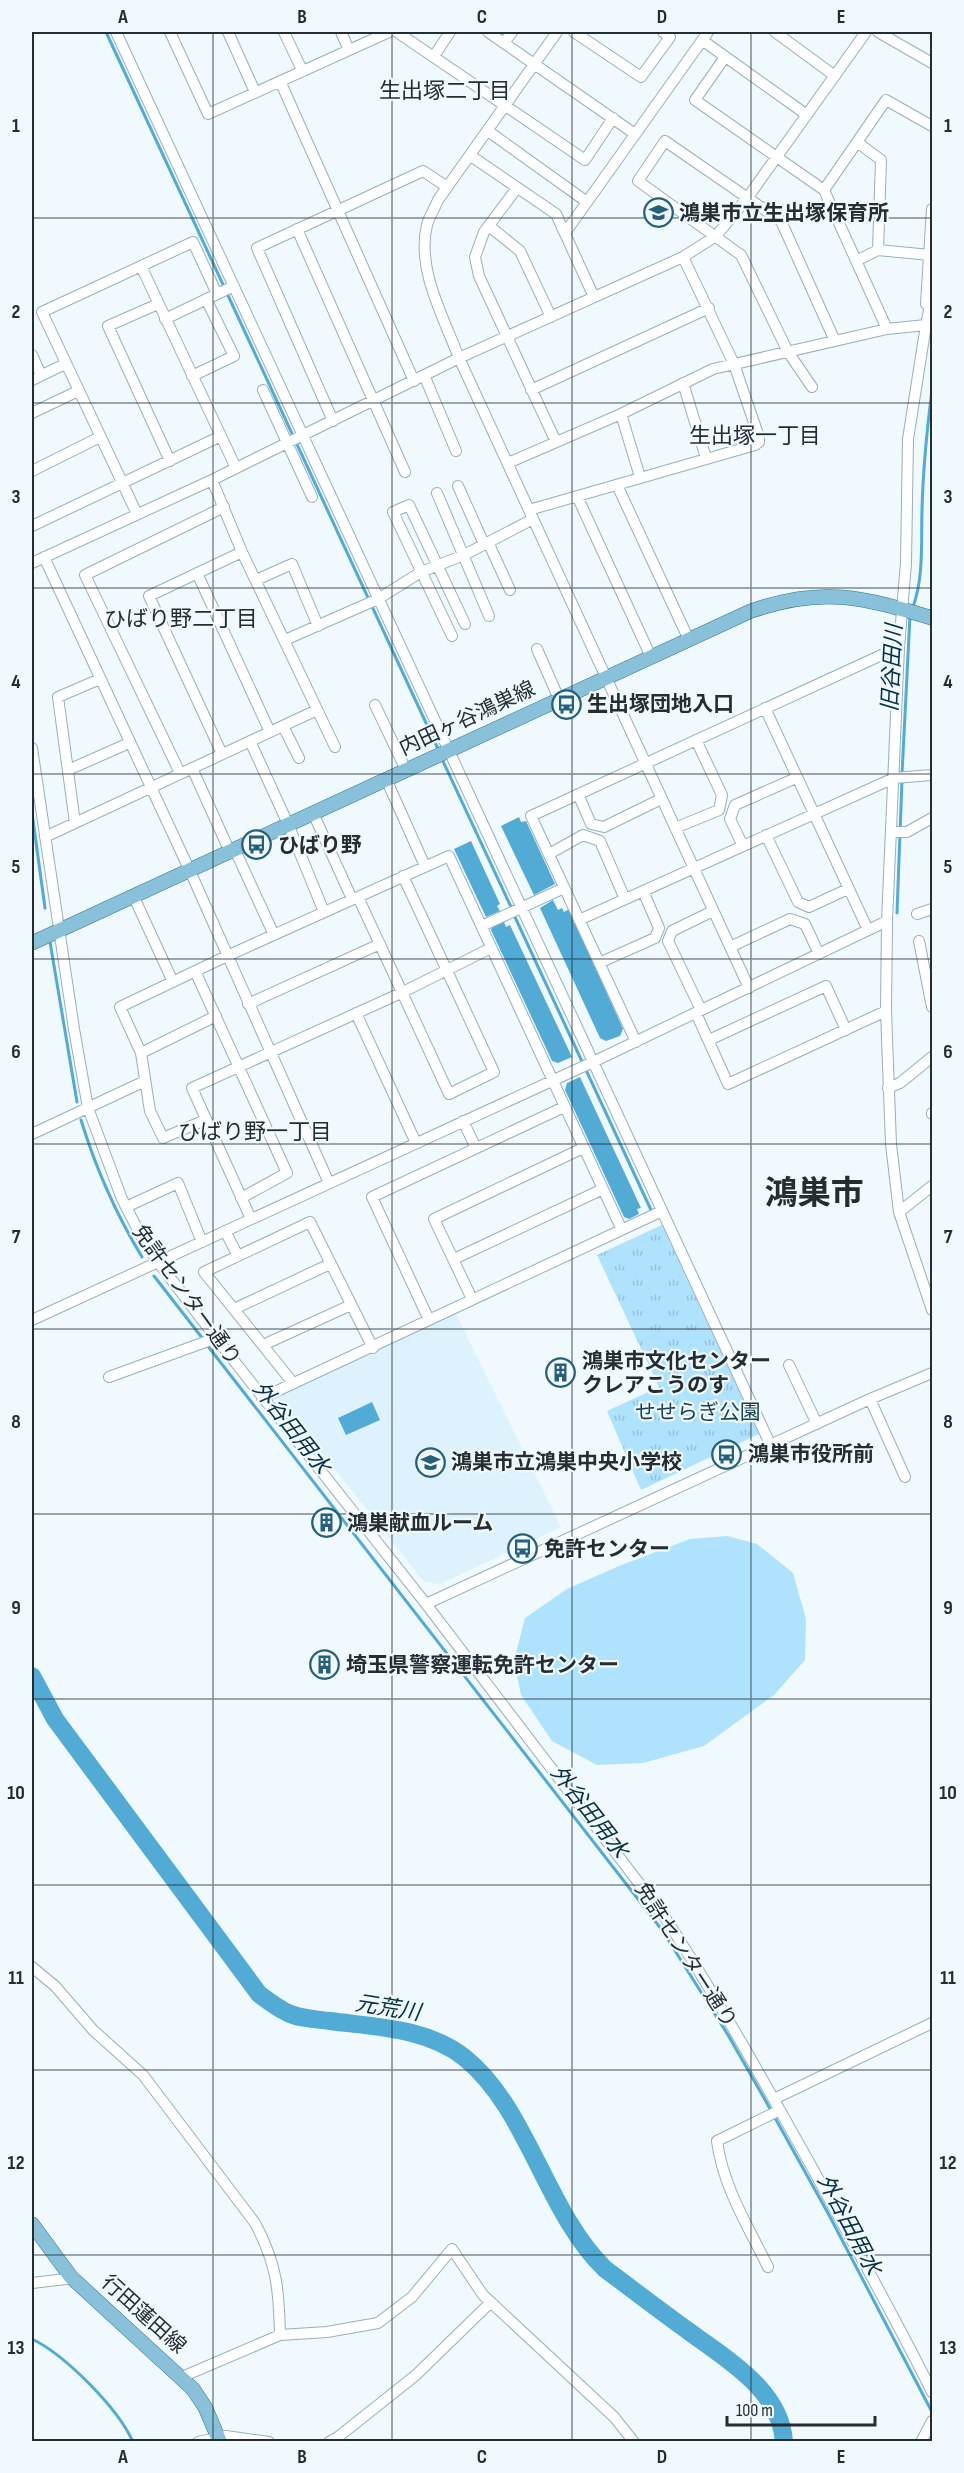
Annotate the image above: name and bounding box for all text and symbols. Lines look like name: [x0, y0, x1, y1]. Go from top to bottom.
text: A: [117, 5, 128, 29]
text: B: [297, 5, 307, 29]
text: C: [477, 5, 487, 29]
text: D: [657, 5, 667, 29]
text: E: [837, 5, 845, 29]
district label: 生出塚二丁目: [379, 78, 511, 105]
text: 1: [12, 114, 20, 138]
text: 1: [944, 114, 952, 138]
school or university icon: 鴻巣市立生出塚保育所: [642, 197, 674, 229]
place label: 鴻巣市立生出塚保育所: [679, 201, 889, 226]
text: 2: [12, 300, 20, 324]
text: 2: [944, 300, 952, 324]
district label: 生出塚一丁目: [689, 423, 821, 450]
text: 3: [12, 485, 21, 509]
text: 3: [944, 485, 953, 509]
district label: ひばり野二丁目: [104, 606, 258, 633]
water label: 旧谷田川: [877, 621, 908, 713]
text: 4: [11, 670, 21, 694]
text: 4: [943, 670, 953, 694]
street label: 内田ヶ谷鴻巣線: [395, 676, 539, 761]
bus stop icon: 生出塚団地入口: [550, 688, 582, 720]
place label: 生出塚団地入口: [587, 692, 734, 717]
bus stop icon: ひばり野: [241, 829, 273, 861]
place label: ひばり野: [278, 833, 362, 858]
text: 5: [12, 855, 21, 879]
text: 5: [944, 855, 953, 879]
text: 6: [11, 1040, 21, 1064]
text: 6: [943, 1040, 953, 1064]
district label: ひばり野一丁目: [178, 1119, 332, 1146]
district label: 鴻巣市: [765, 1174, 864, 1214]
street label: 免許センター通り: [127, 1220, 246, 1371]
text: 7: [12, 1225, 21, 1249]
text: 7: [944, 1225, 953, 1249]
place label: 鴻巣市文化センター クレアこうのす: [582, 1349, 771, 1398]
building icon: 鴻巣市文化センター クレアこうのす: [545, 1357, 577, 1389]
water label: 外谷田用水: [246, 1376, 337, 1481]
park label: せせらぎ公園: [635, 1400, 761, 1425]
text: 8: [11, 1410, 21, 1434]
text: 8: [943, 1410, 953, 1434]
bus stop icon: 鴻巣市役所前: [711, 1438, 743, 1470]
place label: 鴻巣市役所前: [748, 1442, 874, 1467]
school or university icon: 鴻巣市立鴻巣中央小学校: [414, 1446, 446, 1478]
place label: 鴻巣市立鴻巣中央小学校: [451, 1450, 682, 1475]
building icon: 鴻巣献血ルーム: [310, 1507, 342, 1539]
place label: 鴻巣献血ルーム: [347, 1511, 493, 1536]
bus stop icon: 免許センター: [507, 1533, 539, 1565]
place label: 免許センター: [544, 1537, 670, 1562]
text: 9: [11, 1596, 21, 1620]
text: 9: [943, 1596, 953, 1620]
building icon: 埼玉県警察運転免許センター: [309, 1649, 341, 1681]
place label: 埼玉県警察運転免許センター: [346, 1653, 619, 1678]
water label: 外谷田用水: [544, 1760, 635, 1865]
text: 10: [7, 1781, 25, 1805]
text: 10: [939, 1781, 957, 1805]
street label: 免許センター通り: [629, 1878, 742, 2033]
text: 11: [8, 1966, 24, 1990]
text: 11: [940, 1966, 956, 1990]
water label: 元荒川: [353, 1990, 424, 2027]
text: 12: [8, 2151, 24, 2175]
text: 12: [940, 2151, 956, 2175]
water label: 外谷田用水: [811, 2170, 887, 2281]
street label: 行田蓮田線: [96, 2270, 191, 2359]
text: 13: [8, 2336, 24, 2360]
text: 13: [940, 2336, 956, 2360]
scale bar: [727, 2389, 876, 2427]
text: 100 m: [736, 2400, 773, 2421]
text: A: [117, 2445, 128, 2469]
text: B: [297, 2445, 307, 2469]
text: C: [477, 2445, 487, 2469]
text: D: [657, 2445, 667, 2469]
text: E: [837, 2445, 845, 2469]

